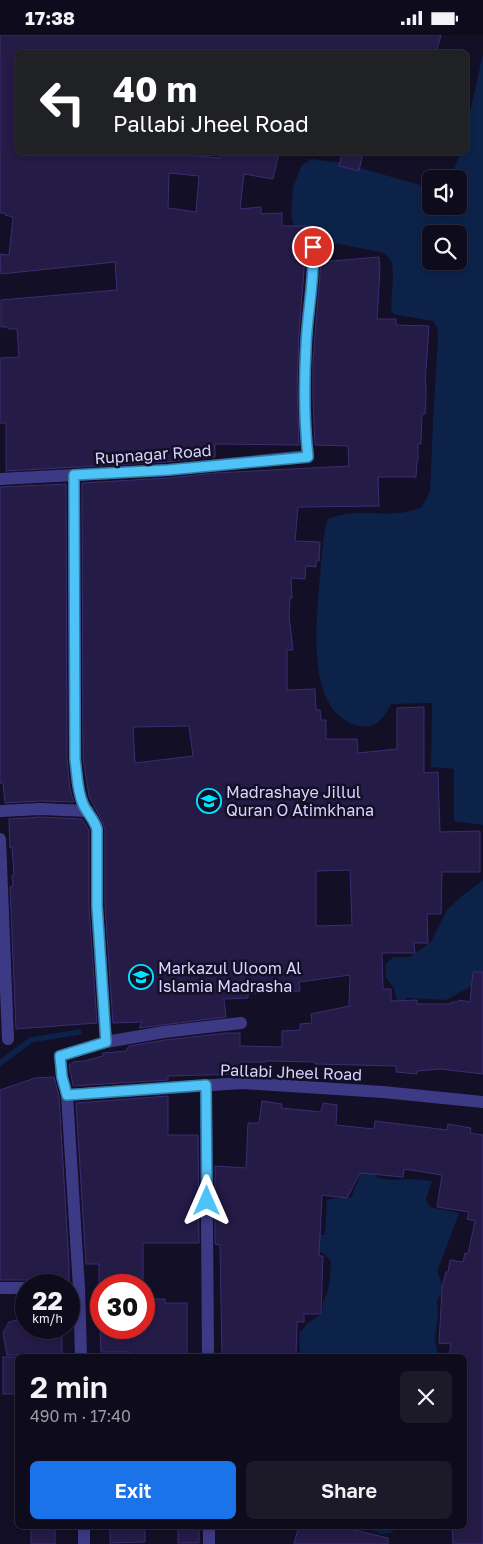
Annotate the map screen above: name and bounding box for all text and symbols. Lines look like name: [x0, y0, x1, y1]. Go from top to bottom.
text: 17:38: [25, 6, 75, 29]
text: 40 m: [113, 68, 197, 110]
icon: left: [30, 70, 95, 135]
text: Pallabi Jheel Road: [113, 110, 309, 137]
map controls: [422, 170, 467, 270]
button: sound: [422, 170, 467, 215]
button: search: [422, 225, 467, 270]
pin: [292, 226, 334, 268]
icon: arrive: [299, 233, 327, 261]
street label: Rupnagar Road: [94, 440, 212, 468]
place label: Madrashaye Jillul Quran O Atimkhana: [226, 782, 374, 820]
school or university icon: Madrashaye Jillul Quran O Atimkhana: [196, 788, 222, 814]
place label: Markazul Uloom Al Islamia Madrasha: [158, 958, 301, 996]
school or university icon: Markazul Uloom Al Islamia Madrasha: [128, 964, 154, 990]
street label: Pallabi Jheel Road: [220, 1060, 362, 1084]
position arrow: [180, 1174, 232, 1226]
speed limit sign: 30: [90, 1274, 155, 1339]
text: 22: [32, 1285, 63, 1316]
text: km/h: [32, 1311, 63, 1326]
text: 2 min: [30, 1369, 108, 1405]
button: close: [400, 1371, 452, 1423]
text: 490 m · 17:40: [30, 1406, 131, 1426]
button: Exit: [30, 1461, 236, 1519]
button: Share: [246, 1461, 452, 1519]

